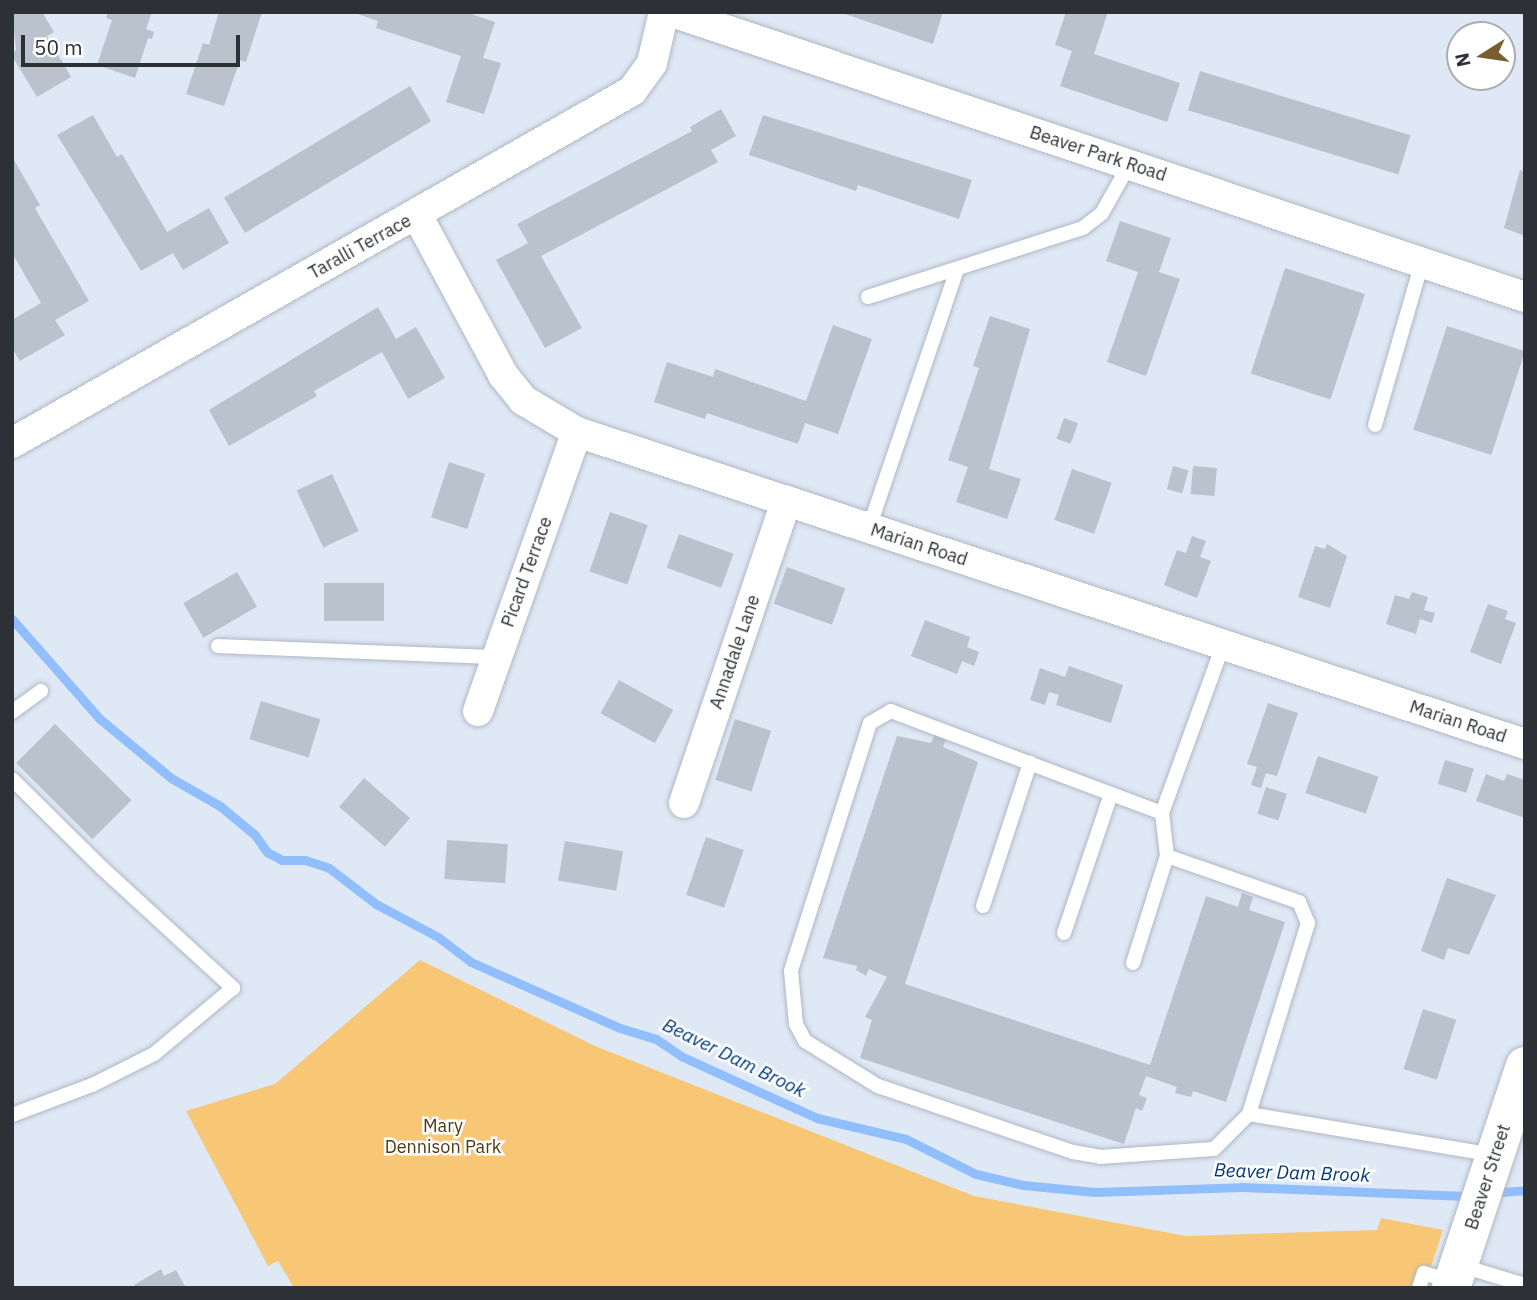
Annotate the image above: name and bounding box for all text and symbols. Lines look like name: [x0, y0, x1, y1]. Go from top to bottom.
scale bar: [24, 21, 243, 65]
north arrow: [1446, 21, 1516, 91]
text: 50 m: [34, 33, 83, 61]
text: N: [1449, 51, 1476, 69]
street label: Beaver Park Road: [1027, 122, 1169, 186]
street label: Taralli Terrace: [305, 210, 415, 284]
street label: Picard Terrace: [497, 514, 557, 630]
street label: Marian Road: [868, 519, 970, 571]
street label: Annadale Lane: [705, 592, 765, 712]
street label: Marian Road: [1407, 696, 1509, 748]
water label: Beaver Dam Brook: [659, 1014, 809, 1102]
park label: Mary Dennison Park: [385, 1116, 501, 1158]
street label: Beaver Street: [1461, 1121, 1515, 1233]
water label: Beaver Dam Brook: [1214, 1159, 1370, 1187]

